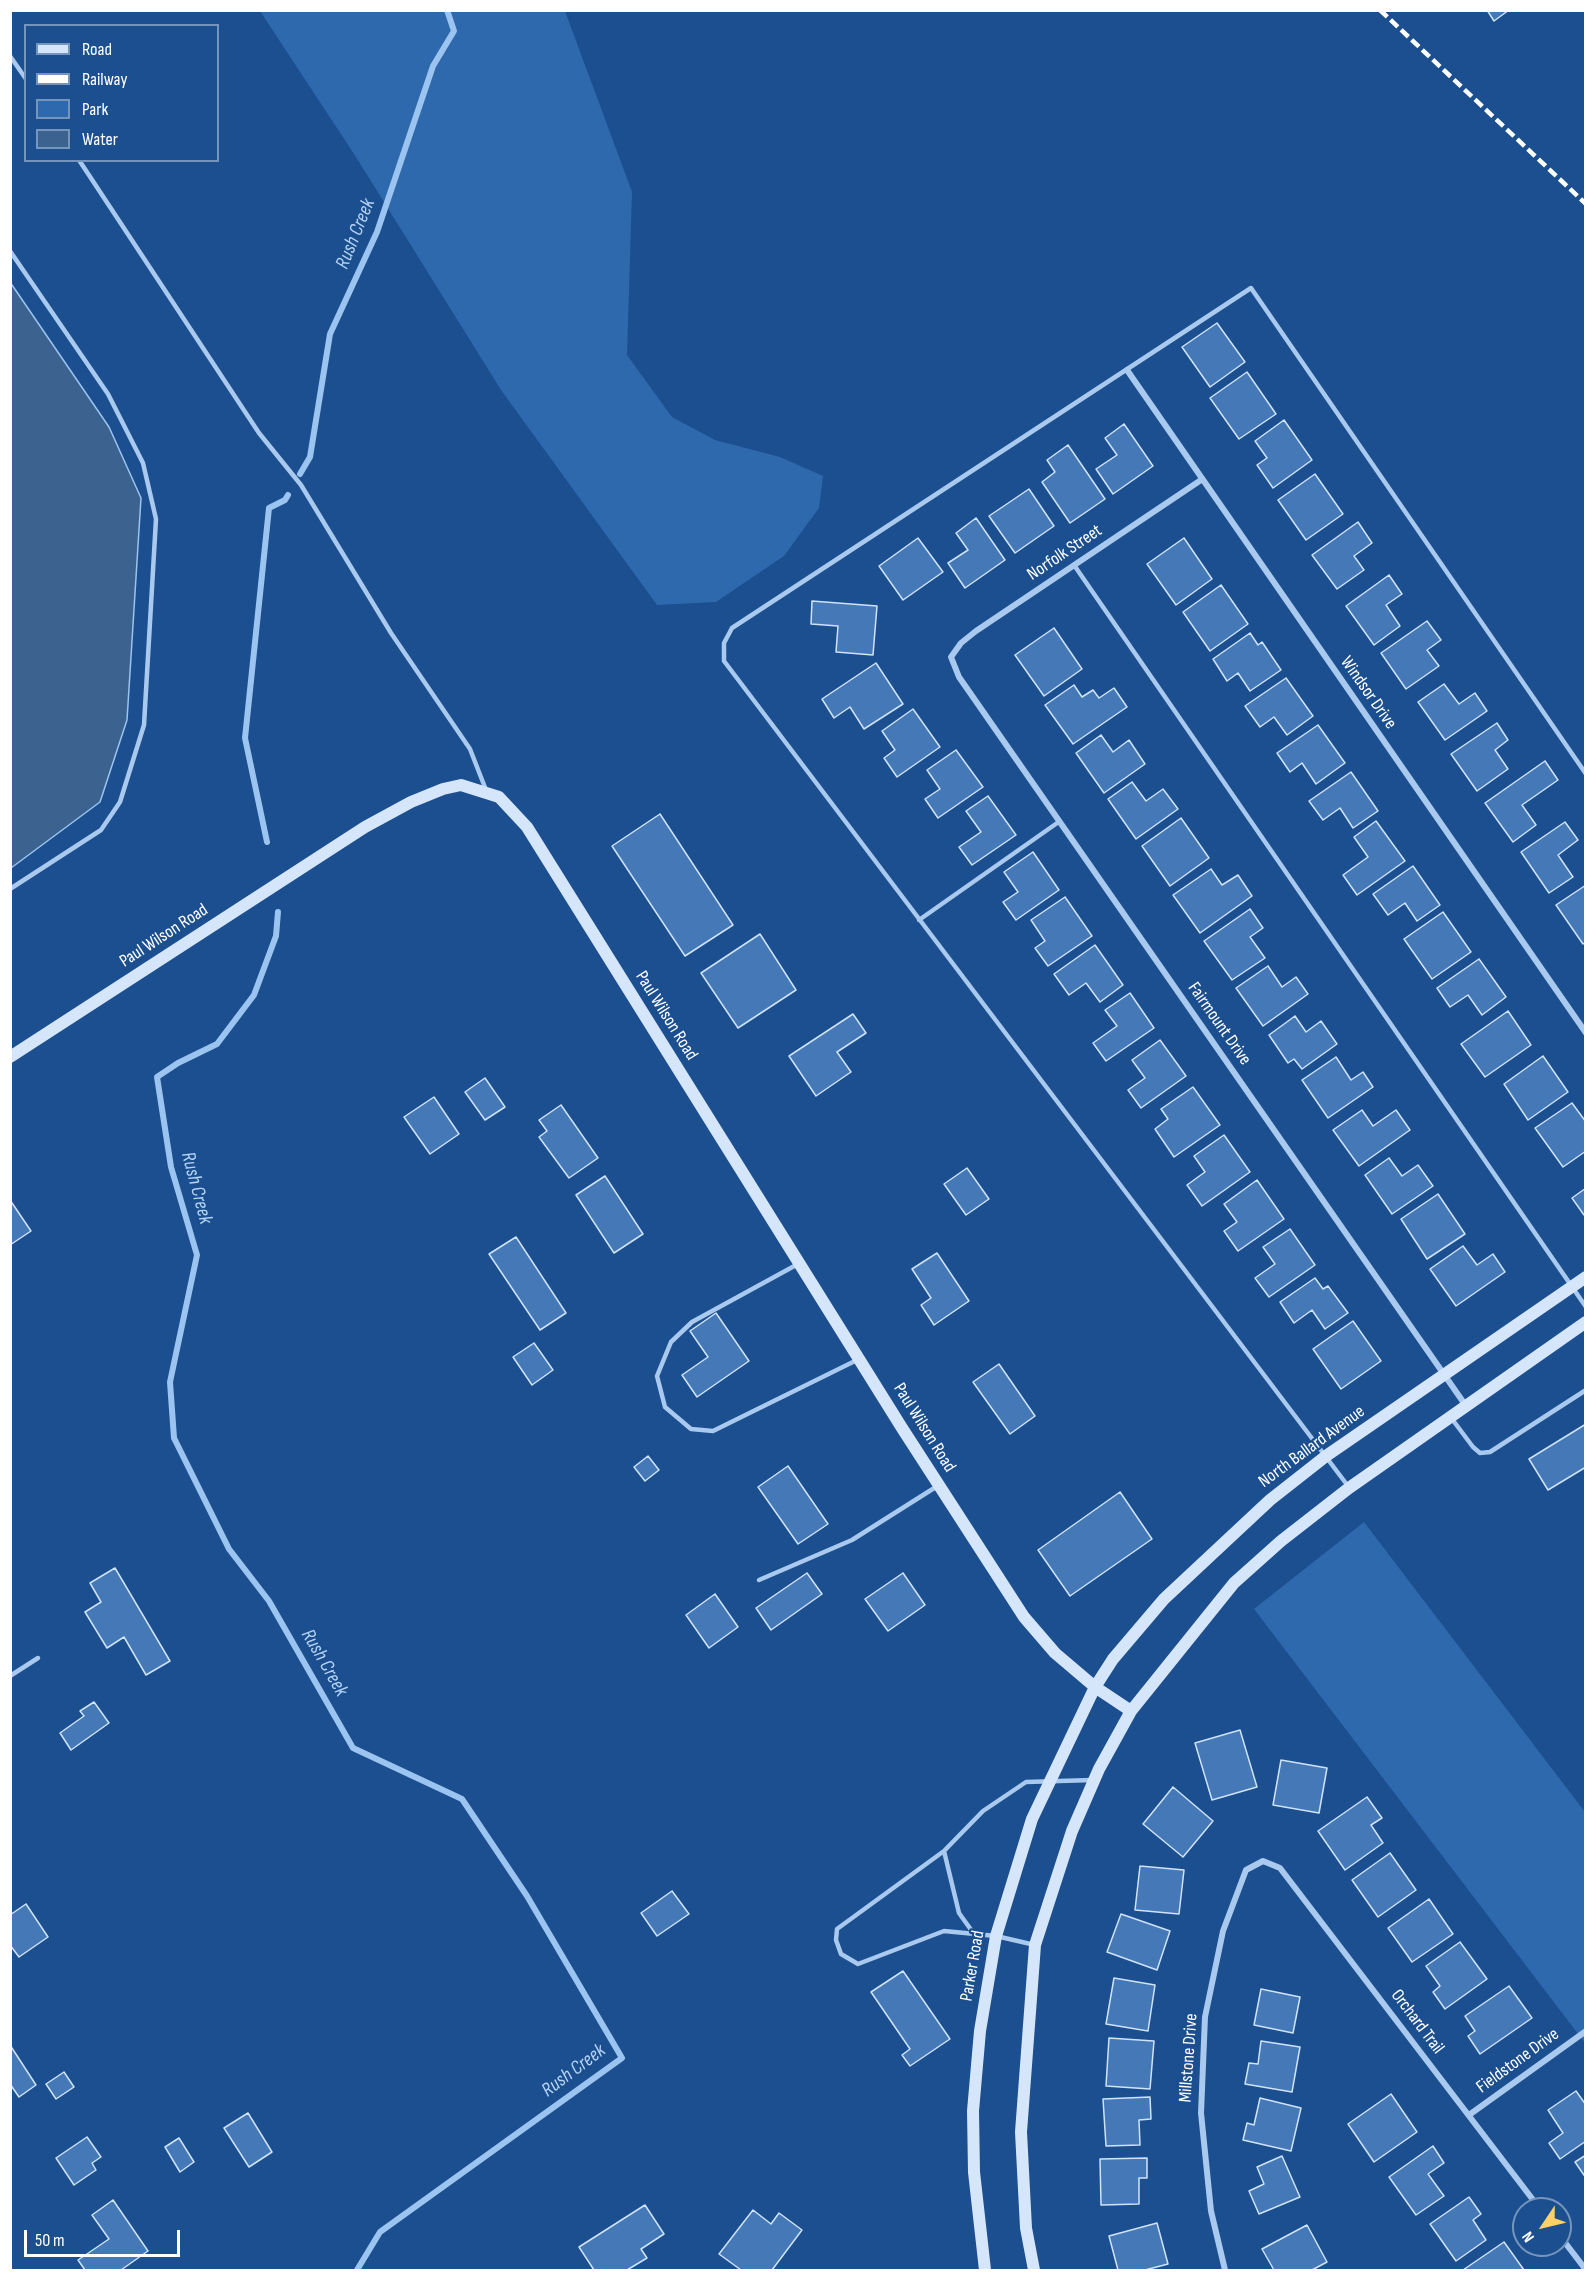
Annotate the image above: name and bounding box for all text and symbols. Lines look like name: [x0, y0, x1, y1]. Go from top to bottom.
legend: [24, 24, 219, 162]
text: Road: [82, 39, 112, 60]
text: Railway: [82, 69, 127, 90]
text: Park: [82, 99, 108, 120]
text: Water: [82, 129, 118, 150]
water label: Rush Creek: [331, 195, 381, 273]
street label: Norfolk Street: [1024, 520, 1106, 586]
street label: Windsor Drive: [1335, 653, 1401, 733]
street label: Paul Wilson Road: [116, 899, 212, 973]
street label: Paul Wilson Road: [630, 967, 702, 1065]
street label: Fairmount Drive: [1183, 978, 1255, 1070]
water label: Rush Creek: [175, 1149, 217, 1227]
street label: Paul Wilson Road: [888, 1379, 960, 1477]
street label: North Ballard Avenue: [1255, 1401, 1369, 1493]
water label: Rush Creek: [295, 1625, 353, 1701]
street label: Parker Road: [956, 1929, 990, 2003]
street label: Orchard Trail: [1386, 1985, 1448, 2059]
street label: Millstone Drive: [1175, 2013, 1203, 2103]
street label: Fieldstone Drive: [1472, 2024, 1564, 2098]
water label: Rush Creek: [537, 2039, 611, 2103]
north arrow: [1512, 2197, 1572, 2257]
scale bar: [27, 2218, 183, 2256]
text: N: [1518, 2228, 1539, 2245]
text: 50 m: [35, 2230, 65, 2251]

